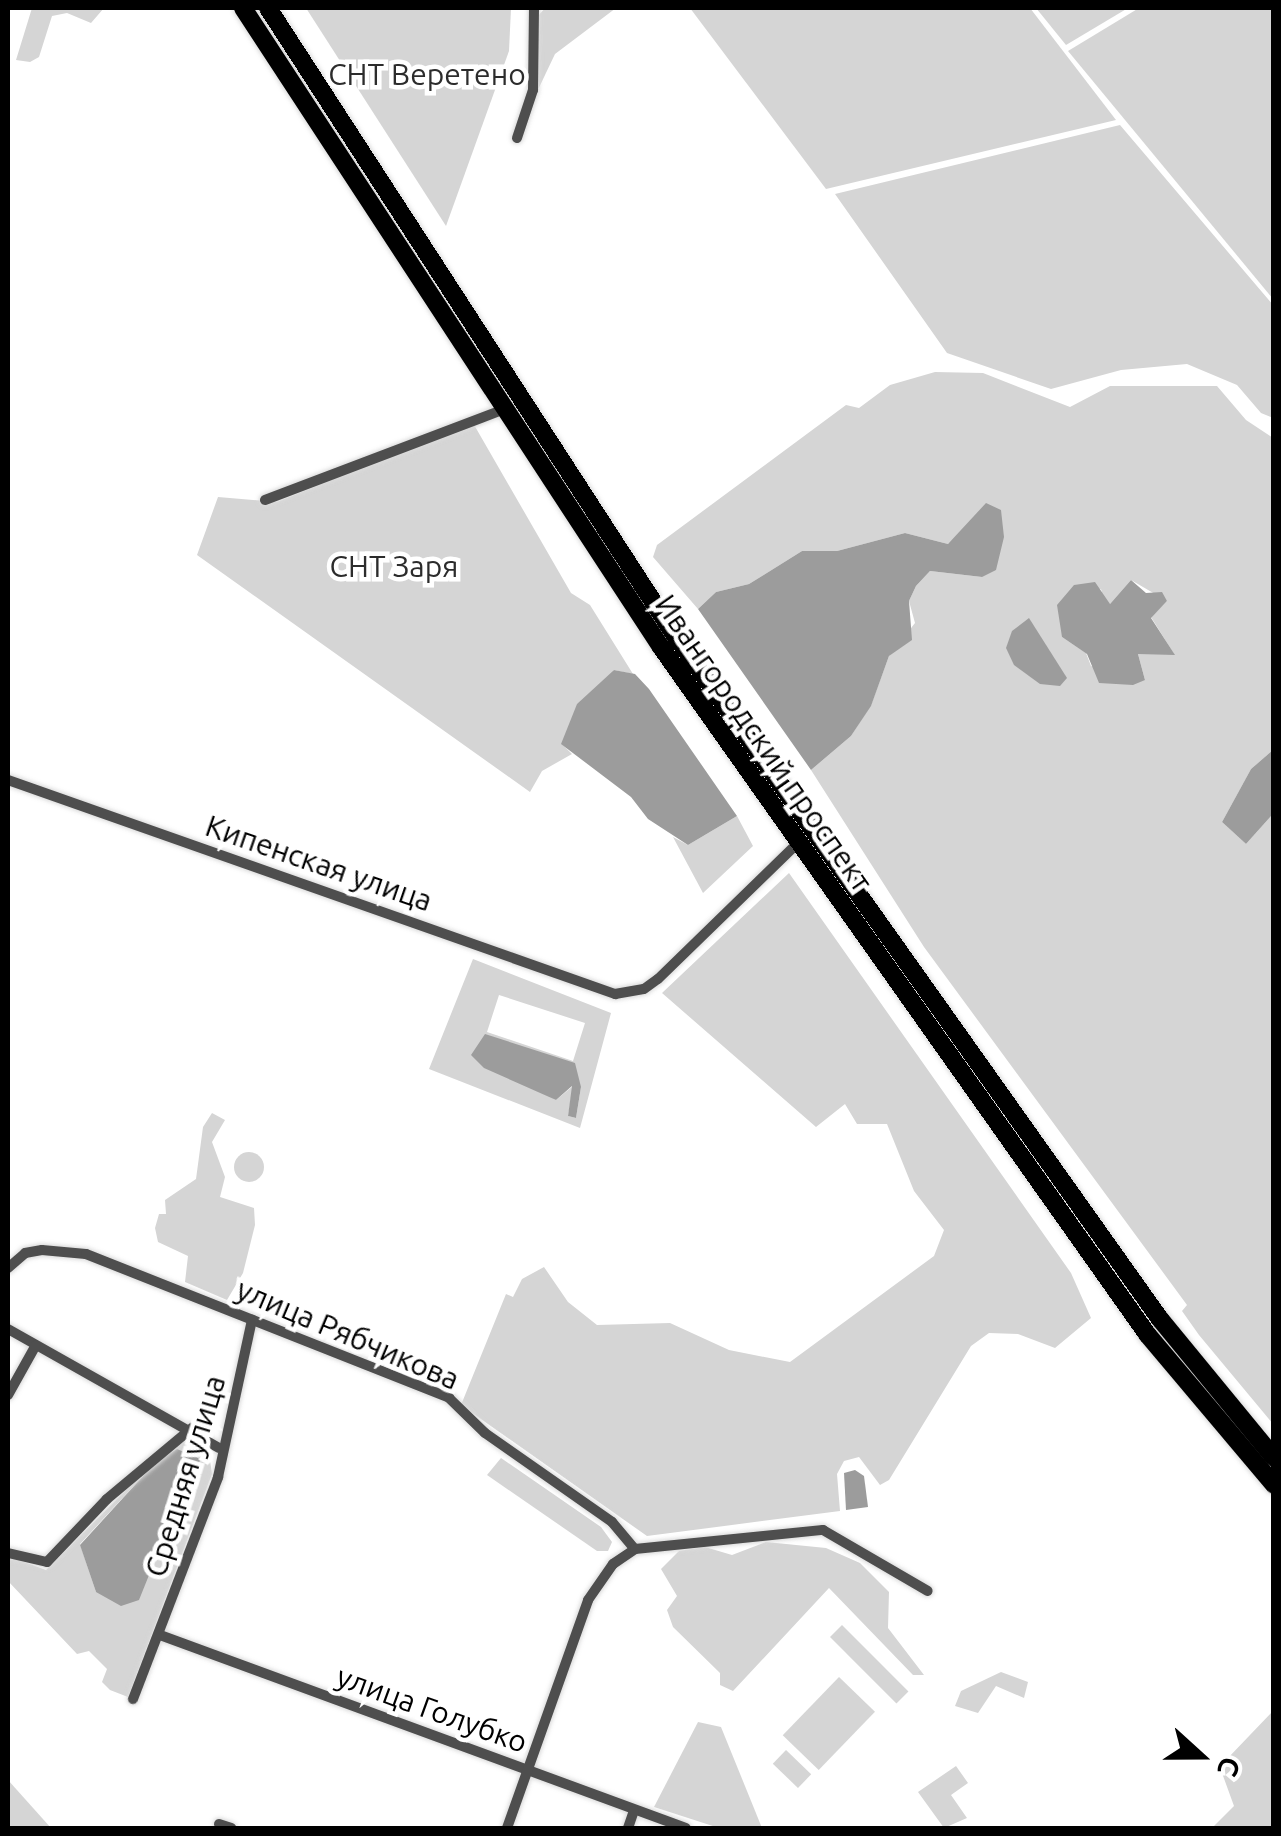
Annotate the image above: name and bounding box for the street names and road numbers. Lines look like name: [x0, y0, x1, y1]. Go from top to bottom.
street label: Ивангородский проспект: [648, 588, 880, 898]
street label: Кипенская улица: [201, 807, 437, 919]
street label: улица Рябчикова: [231, 1271, 465, 1397]
street label: Средняя улица: [137, 1371, 233, 1581]
street label: улица Голубко: [332, 1658, 532, 1760]

